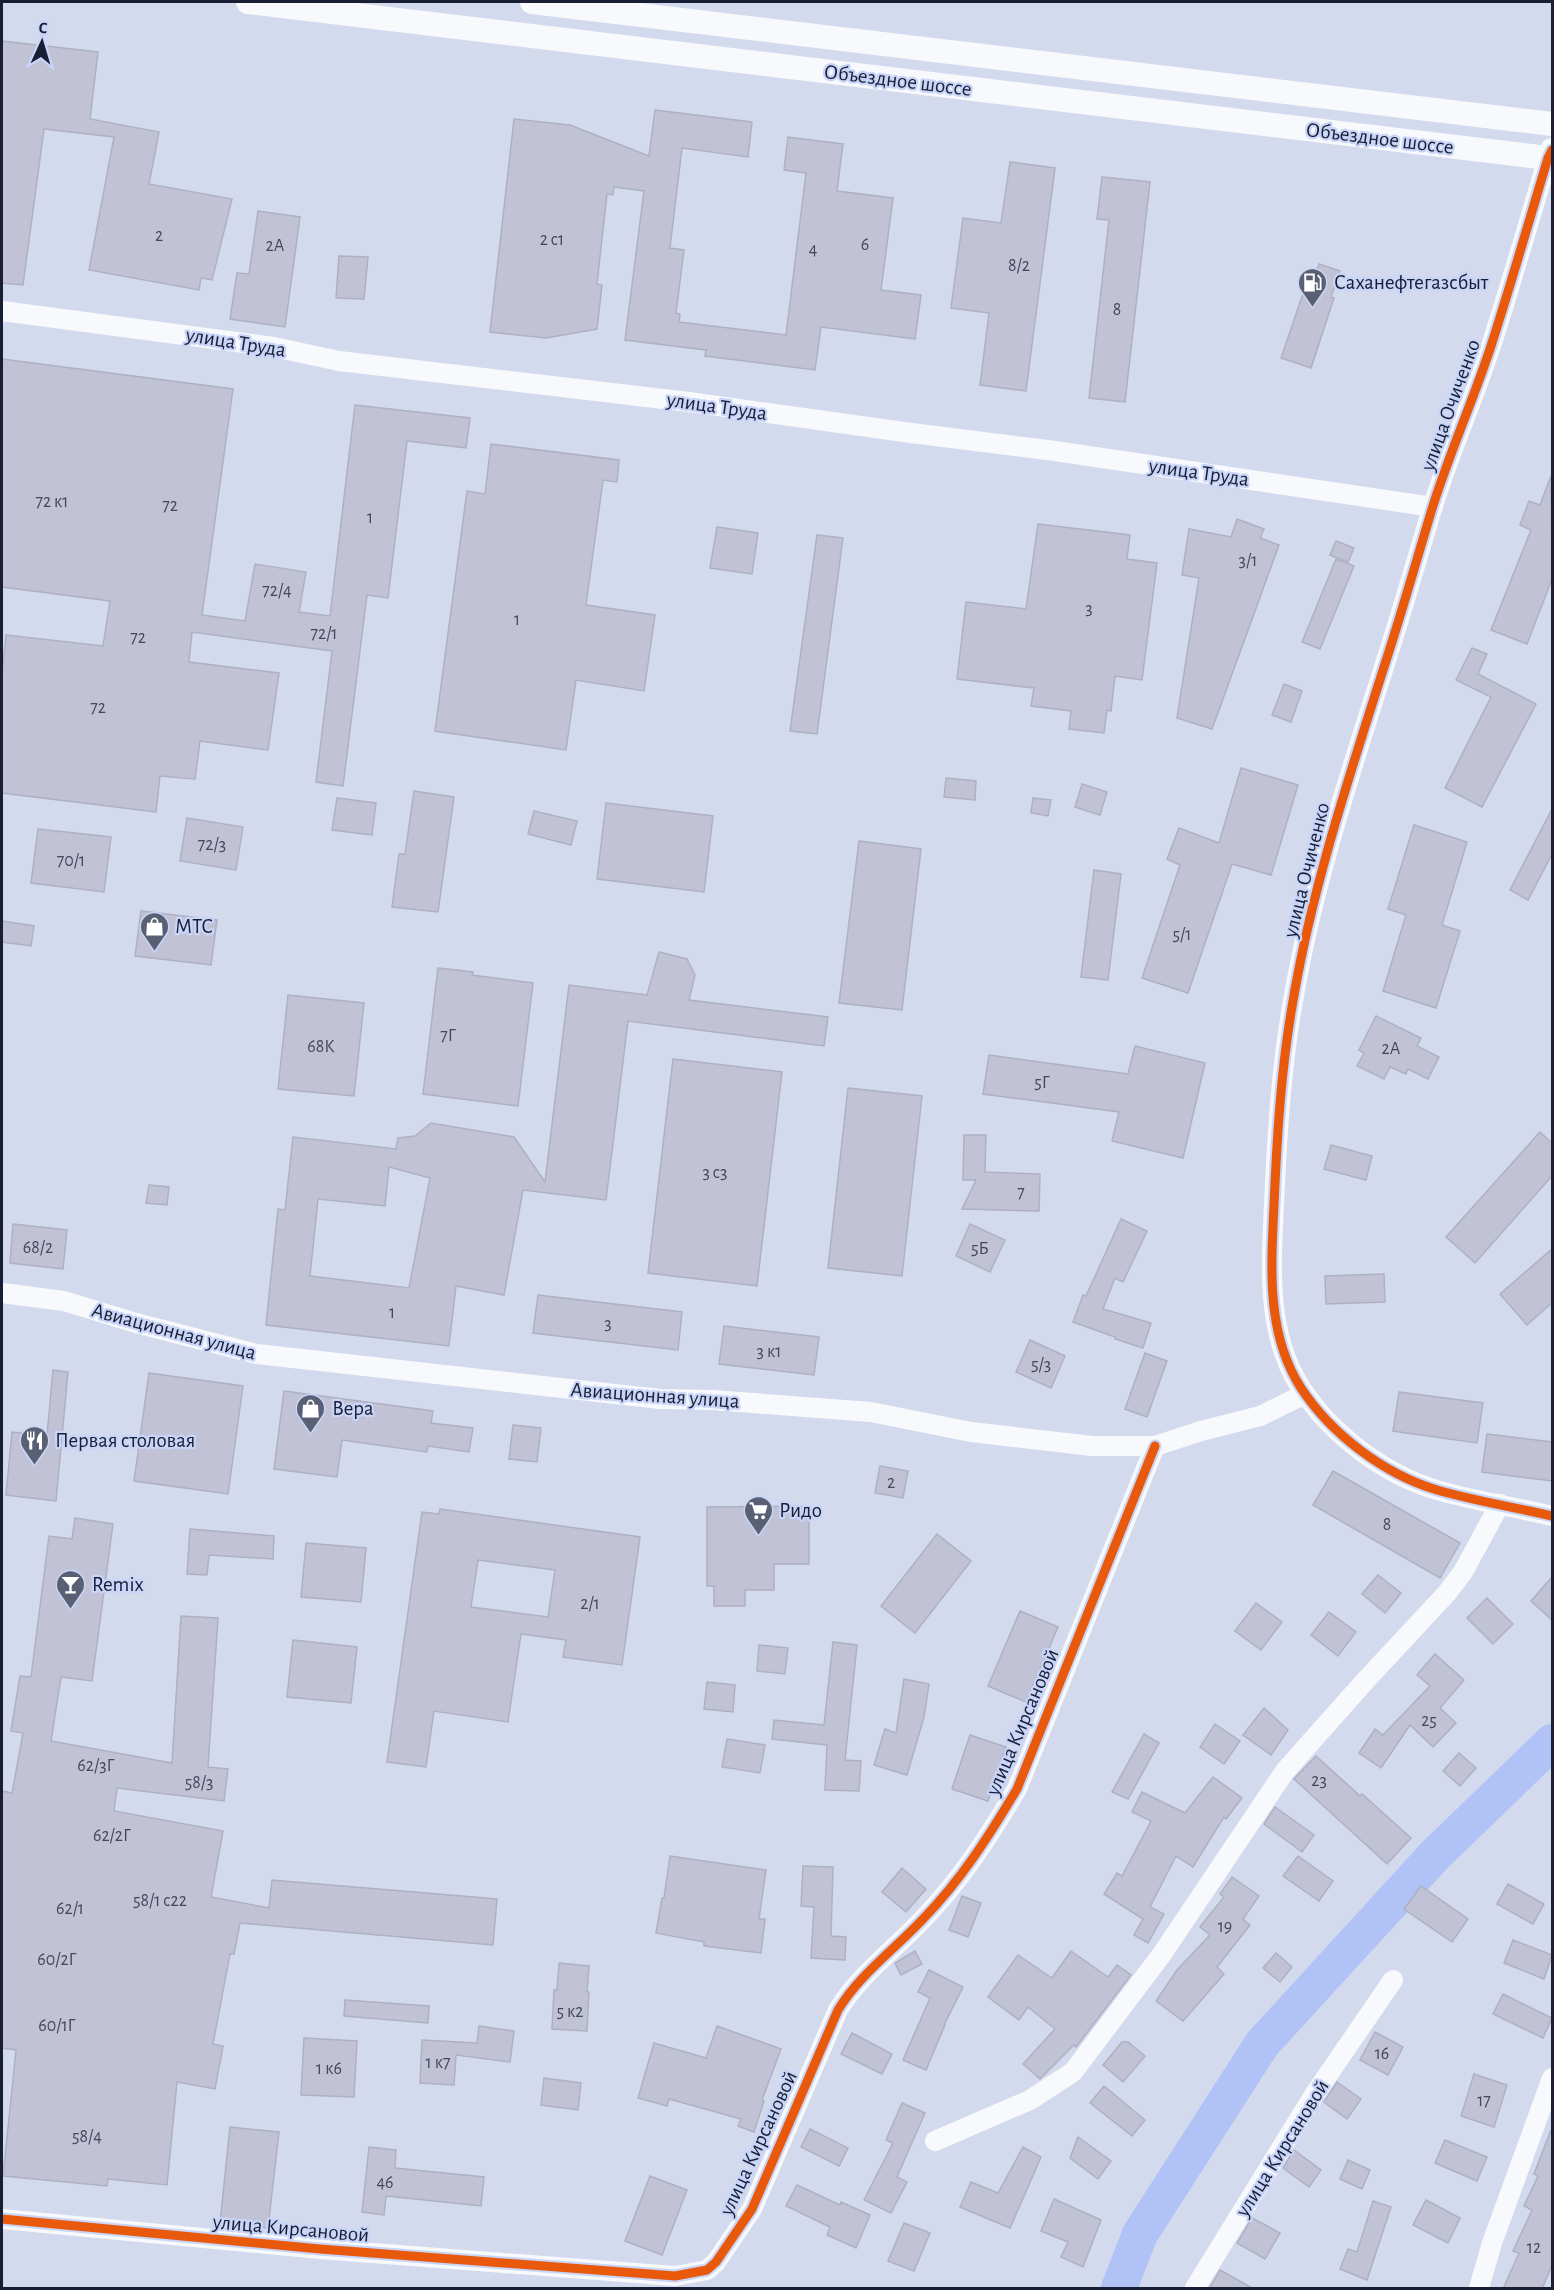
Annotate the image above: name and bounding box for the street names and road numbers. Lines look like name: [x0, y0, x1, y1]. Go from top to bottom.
street label: Объездное шоссе: [823, 61, 973, 100]
street label: Объездное шоссе: [1305, 119, 1455, 158]
street label: улица Труда: [183, 324, 288, 361]
street label: улица Очиченко: [1417, 337, 1484, 475]
street label: улица Труда: [664, 389, 769, 424]
street label: улица Труда: [1146, 455, 1251, 490]
street label: улица Очиченко: [1279, 801, 1333, 941]
street label: Авиационная улица: [89, 1299, 259, 1364]
street label: Авиационная улица: [570, 1379, 741, 1412]
street label: улица Кирсановой: [982, 1646, 1063, 1799]
street label: улица Кирсановой: [715, 2068, 801, 2220]
street label: улица Кирсановой: [1231, 2076, 1333, 2221]
street label: улица Кирсановой: [211, 2211, 370, 2246]

